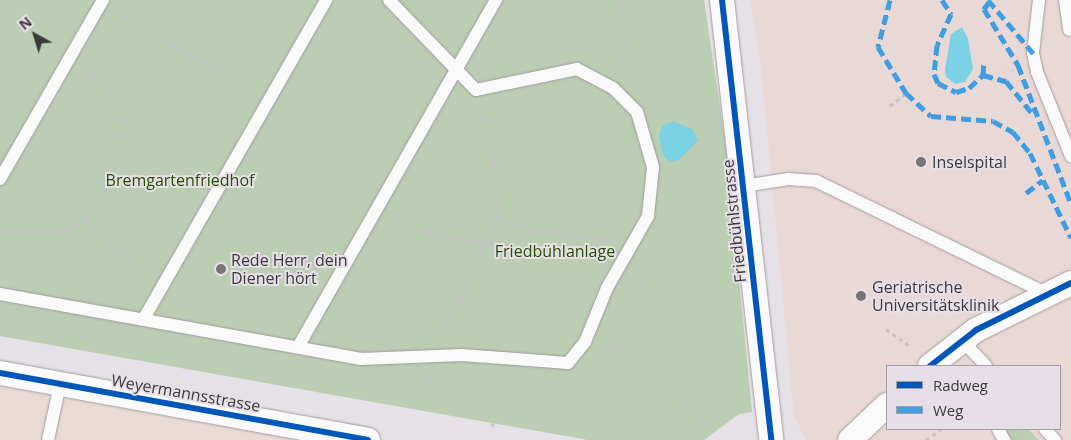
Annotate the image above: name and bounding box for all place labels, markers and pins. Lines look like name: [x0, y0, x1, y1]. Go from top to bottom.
place label: Inselspital: [932, 152, 1007, 172]
marker: Inselspital: [914, 155, 928, 169]
place label: Rede Herr, dein Diener hört: [231, 250, 348, 288]
marker: Rede Herr, dein Diener hört: [215, 263, 227, 275]
place label: Geriatrische Universitätsklinik: [872, 277, 999, 315]
marker: Geriatrische Universitätsklinik: [854, 289, 868, 303]

